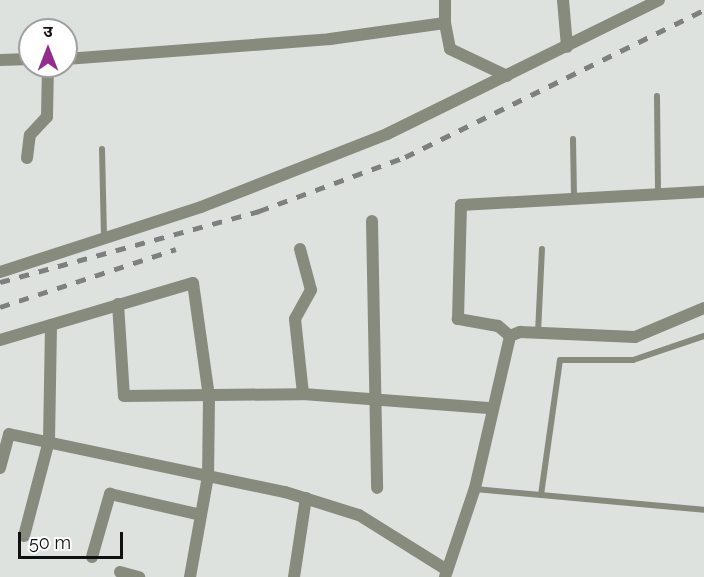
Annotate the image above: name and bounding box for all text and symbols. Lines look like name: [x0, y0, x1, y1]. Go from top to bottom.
north arrow: [18, 18, 78, 78]
text: उ: [43, 22, 53, 41]
scale bar: [21, 520, 126, 558]
text: 50 m: [29, 532, 71, 553]

